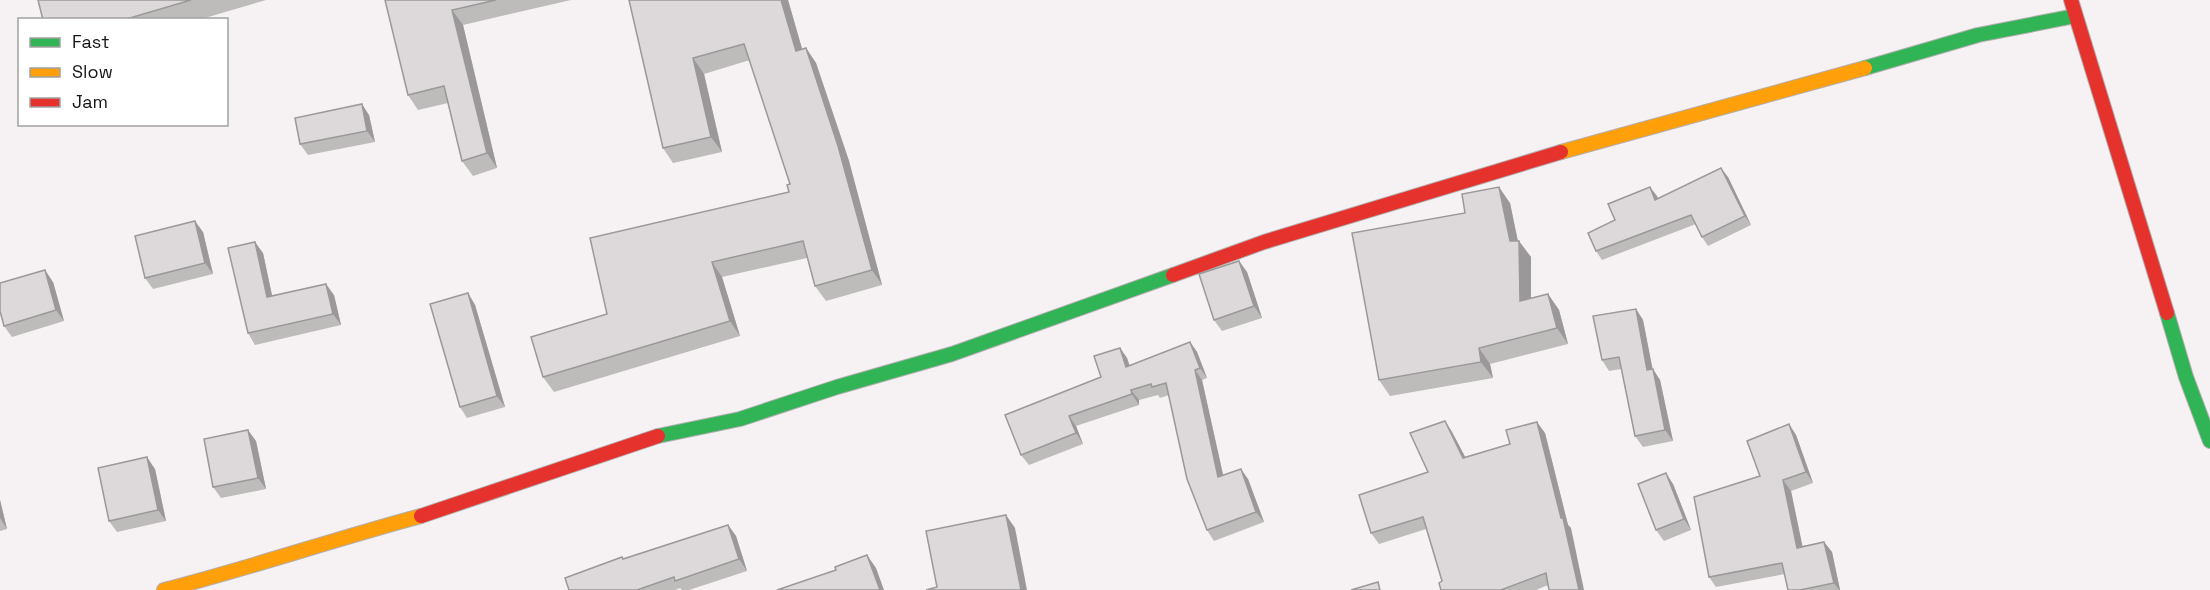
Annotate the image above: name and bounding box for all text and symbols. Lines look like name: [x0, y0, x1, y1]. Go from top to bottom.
legend: [18, 18, 228, 126]
text: Fast: [72, 30, 109, 53]
text: Slow: [72, 60, 113, 83]
text: Jam: [72, 90, 108, 113]

